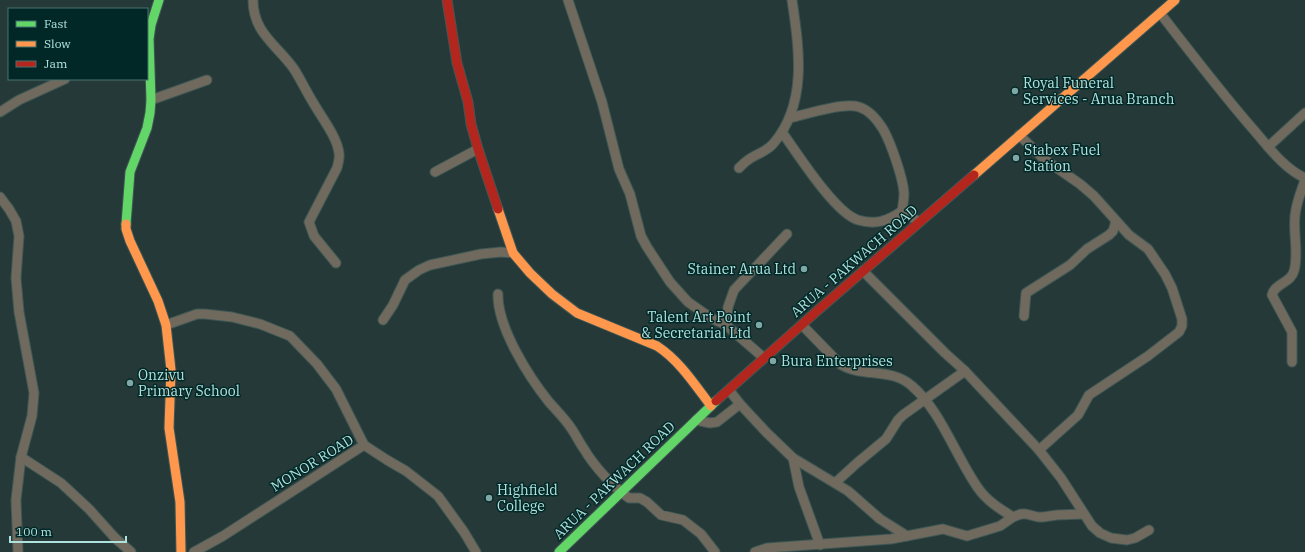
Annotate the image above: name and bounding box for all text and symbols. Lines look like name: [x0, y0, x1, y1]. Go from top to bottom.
legend: [8, 8, 148, 80]
text: Fast: [44, 16, 68, 31]
text: Slow: [44, 36, 71, 51]
text: Jam: [44, 56, 68, 71]
place label: Royal Funeral Services - Arua Branch: [1023, 74, 1175, 108]
marker: Royal Funeral Services - Arua Branch: [1010, 86, 1020, 96]
place label: Stabex Fuel Station: [1024, 141, 1100, 175]
marker: Stabex Fuel Station: [1011, 153, 1021, 163]
street label: ARUA - PAKWACH ROAD: [787, 201, 921, 321]
place label: Stainer Arua Ltd: [688, 260, 796, 278]
marker: Stainer Arua Ltd: [799, 264, 809, 274]
place label: Talent Art Point & Secretarial Ltd: [641, 308, 751, 342]
marker: Talent Art Point & Secretarial Ltd: [754, 320, 764, 330]
place label: Bura Enterprises: [781, 352, 893, 370]
marker: Bura Enterprises: [768, 356, 778, 366]
place label: Onzivu Primary School: [138, 366, 240, 400]
marker: Onzivu Primary School: [125, 378, 135, 388]
street label: ARUA - PAKWACH ROAD: [549, 417, 679, 543]
street label: MONOR ROAD: [267, 430, 357, 496]
place label: Highfield College: [497, 481, 558, 515]
marker: Highfield College: [484, 493, 494, 503]
scale bar: [10, 518, 126, 544]
text: 100 m: [16, 524, 52, 539]

